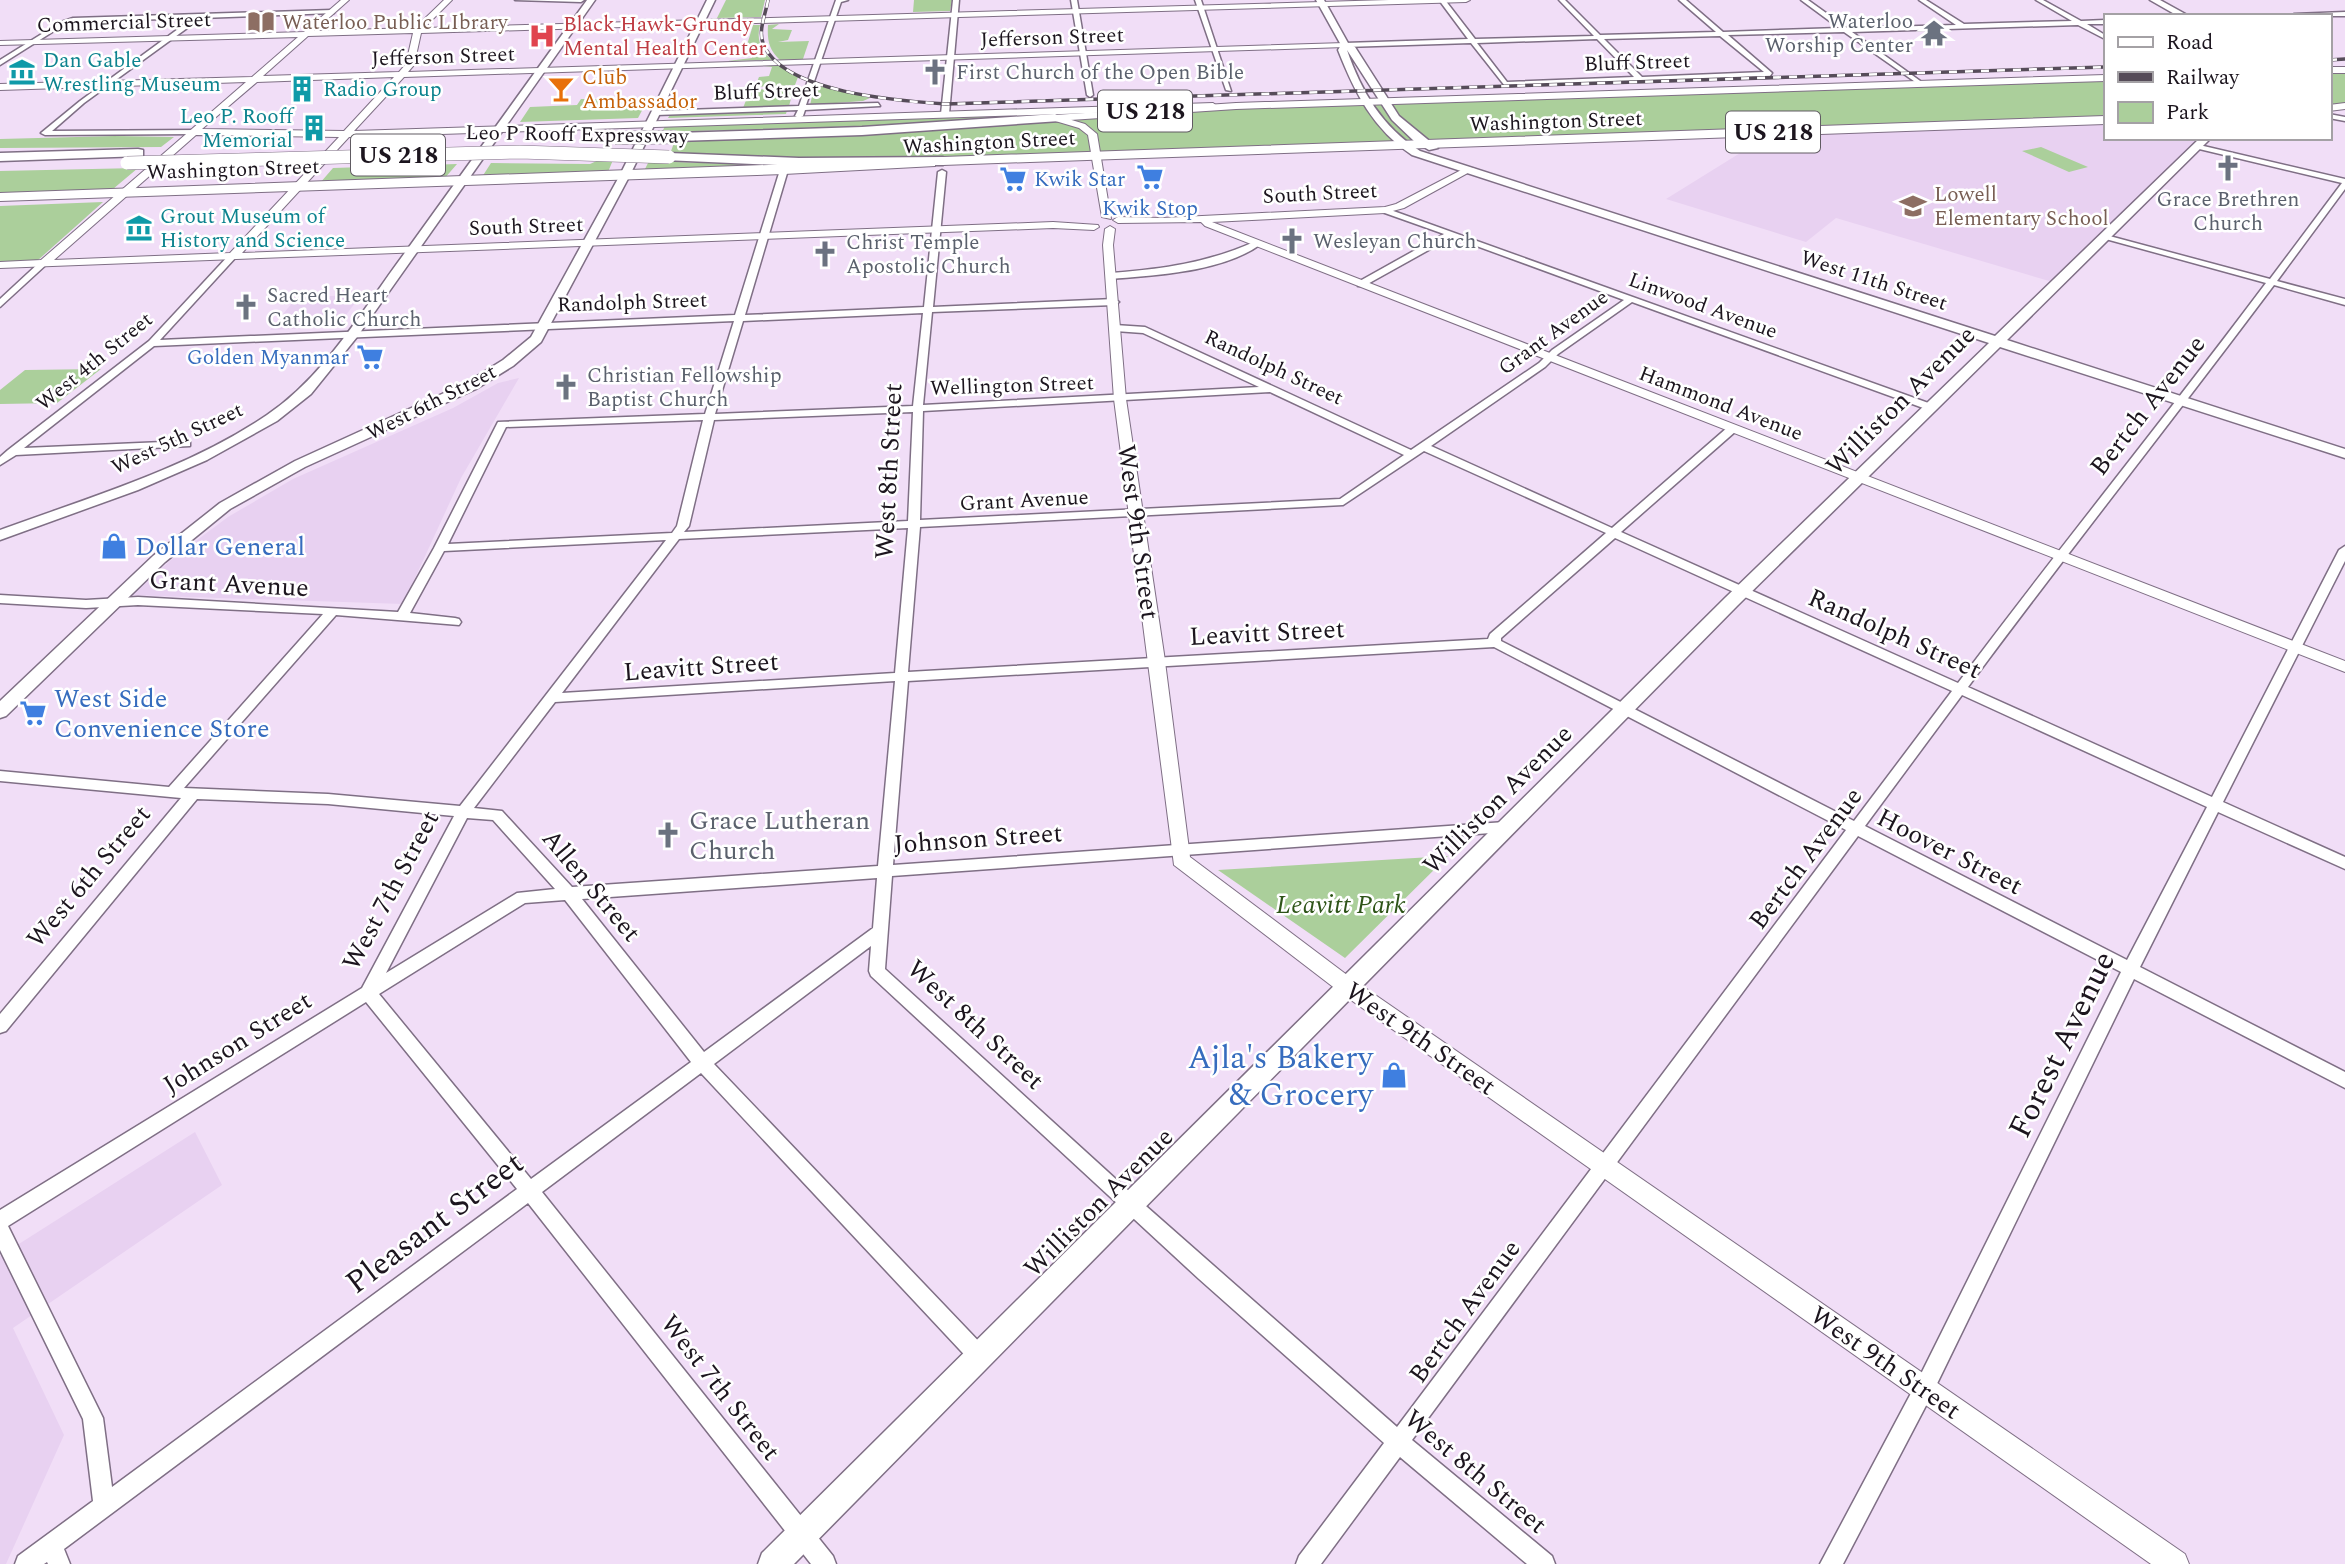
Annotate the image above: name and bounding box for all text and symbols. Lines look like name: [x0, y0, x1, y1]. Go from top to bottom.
street label: Commercial Street: [36, 4, 212, 42]
place label: Waterloo Worship Center: [1765, 6, 1913, 62]
library icon: Waterloo Public LIbrary: [246, 7, 276, 37]
place label: Waterloo Public LIbrary: [282, 7, 509, 39]
place label: Black Hawk-Grundy Mental Health Center: [563, 9, 767, 65]
legend: [2104, 14, 2331, 140]
temple icon: Waterloo Worship Center: [1919, 18, 1949, 48]
street label: Jefferson Street: [980, 19, 1124, 56]
hospital icon: Black Hawk-Grundy Mental Health Center: [527, 21, 557, 51]
text: Road: [2166, 27, 2213, 59]
street label: Jefferson Street: [371, 38, 515, 75]
place label: Dan Gable Wrestling Museum: [43, 45, 221, 101]
street label: Bluff Street: [1583, 45, 1691, 81]
museum icon: Dan Gable Wrestling Museum: [7, 57, 37, 87]
church icon: First Church of the Open Bible: [920, 57, 950, 87]
place label: First Church of the Open Bible: [956, 57, 1244, 89]
place label: Club Ambassador: [582, 62, 697, 118]
text: Railway: [2166, 62, 2240, 94]
building icon: Radio Group: [287, 74, 317, 104]
place label: Radio Group: [323, 74, 442, 106]
bar icon: Club Ambassador: [546, 74, 576, 104]
street label: Bluff Street: [712, 74, 820, 110]
road number: US 218: [1098, 90, 1192, 132]
text: Park: [2166, 97, 2210, 129]
place label: Leo P. Rooff Memorial: [180, 101, 295, 157]
street label: Washington Street: [1469, 103, 1643, 141]
road number: US 218: [1726, 112, 1820, 152]
building icon: Leo P. Rooff Memorial: [299, 113, 329, 143]
street label: Leo P Rooff Expressway: [465, 117, 690, 153]
street label: Washington Street: [902, 122, 1076, 164]
road number: US 218: [351, 134, 445, 176]
street label: Washington Street: [146, 151, 320, 189]
church icon: Grace Brethren Church: [2213, 153, 2243, 183]
supermarket icon: Kwik Stop: [1135, 162, 1165, 192]
supermarket icon: Kwik Star: [998, 164, 1028, 194]
place label: Kwik Star: [1034, 164, 1125, 196]
street label: South Street: [1262, 175, 1378, 213]
place label: Lowell Elementary School: [1934, 179, 2109, 235]
place label: Grace Brethren Church: [2156, 184, 2300, 240]
school or university icon: Lowell Elementary School: [1898, 191, 1928, 221]
place label: Kwik Stop: [1102, 193, 1198, 225]
place label: Grout Museum of History and Science: [160, 201, 345, 257]
street label: South Street: [468, 209, 584, 245]
museum icon: Grout Museum of History and Science: [124, 213, 154, 243]
church icon: Wesleyan Church: [1277, 226, 1307, 256]
place label: Wesleyan Church: [1313, 226, 1476, 258]
place label: Christ Temple Apostolic Church: [846, 227, 1011, 283]
church icon: Christ Temple Apostolic Church: [810, 239, 840, 269]
street label: West 11th Street: [1796, 242, 1951, 320]
street label: Linwood Avenue: [1623, 264, 1782, 348]
place label: Sacred Heart Catholic Church: [267, 280, 421, 336]
street label: Grant Avenue: [1492, 282, 1615, 384]
street label: Randolph Street: [556, 284, 708, 322]
church icon: Sacred Heart Catholic Church: [231, 292, 261, 322]
street label: West 4th Street: [29, 305, 160, 419]
street label: Williston Avenue: [1816, 316, 1985, 485]
street label: Randolph Street: [1199, 322, 1348, 414]
street label: Bertch Avenue: [2080, 327, 2216, 485]
place label: Golden Myanmar: [187, 342, 349, 374]
supermarket icon: Golden Myanmar: [355, 342, 385, 372]
street label: West 6th Street: [361, 356, 502, 449]
street label: Hammond Avenue: [1634, 358, 1807, 450]
place label: Christian Fellowship Baptist Church: [587, 360, 782, 416]
street label: Wellington Street: [929, 367, 1095, 405]
church icon: Christian Fellowship Baptist Church: [551, 372, 581, 402]
street label: West 8th Street: [864, 382, 914, 560]
street label: West 5th Street: [106, 394, 249, 483]
street label: West 9th Street: [1106, 442, 1170, 622]
street label: Grant Avenue: [959, 482, 1089, 520]
place label: Dollar General: [135, 527, 305, 567]
shop icon: Dollar General: [99, 531, 129, 561]
street label: Grant Avenue: [148, 560, 310, 608]
street label: Randolph Street: [1801, 578, 1988, 690]
street label: Leavitt Street: [1188, 609, 1346, 657]
street label: Leavitt Street: [622, 642, 780, 692]
place label: West Side Convenience Store: [54, 679, 269, 749]
supermarket icon: West Side Convenience Store: [18, 698, 48, 728]
street label: Williston Avenue: [1413, 715, 1582, 884]
street label: Bertch Avenue: [1739, 779, 1873, 938]
street label: West 6th Street: [17, 796, 161, 957]
street label: Hoover Street: [1869, 798, 2030, 906]
place label: Grace Lutheran Church: [689, 801, 870, 871]
street label: West 7th Street: [332, 803, 450, 978]
street label: Johnson Street: [892, 813, 1064, 865]
street label: Allen Street: [532, 820, 651, 951]
church icon: Grace Lutheran Church: [653, 820, 683, 850]
park label: Leavitt Park: [1276, 885, 1406, 925]
street label: Forest Avenue: [1996, 943, 2129, 1146]
street label: West 8th Street: [897, 950, 1053, 1099]
street label: West 9th Street: [1337, 972, 1504, 1106]
street label: Johnson Street: [155, 981, 320, 1105]
place label: Ajla's Bakery & Grocery: [1187, 1034, 1375, 1120]
shop icon: Ajla's Bakery & Grocery: [1379, 1060, 1409, 1090]
street label: Williston Avenue: [1014, 1118, 1183, 1287]
street label: Pleasant Street: [335, 1140, 535, 1307]
street label: Bertch Avenue: [1399, 1231, 1531, 1392]
street label: West 9th Street: [1802, 1296, 1969, 1430]
street label: West 7th Street: [650, 1306, 790, 1469]
street label: West 8th Street: [1395, 1400, 1556, 1544]

